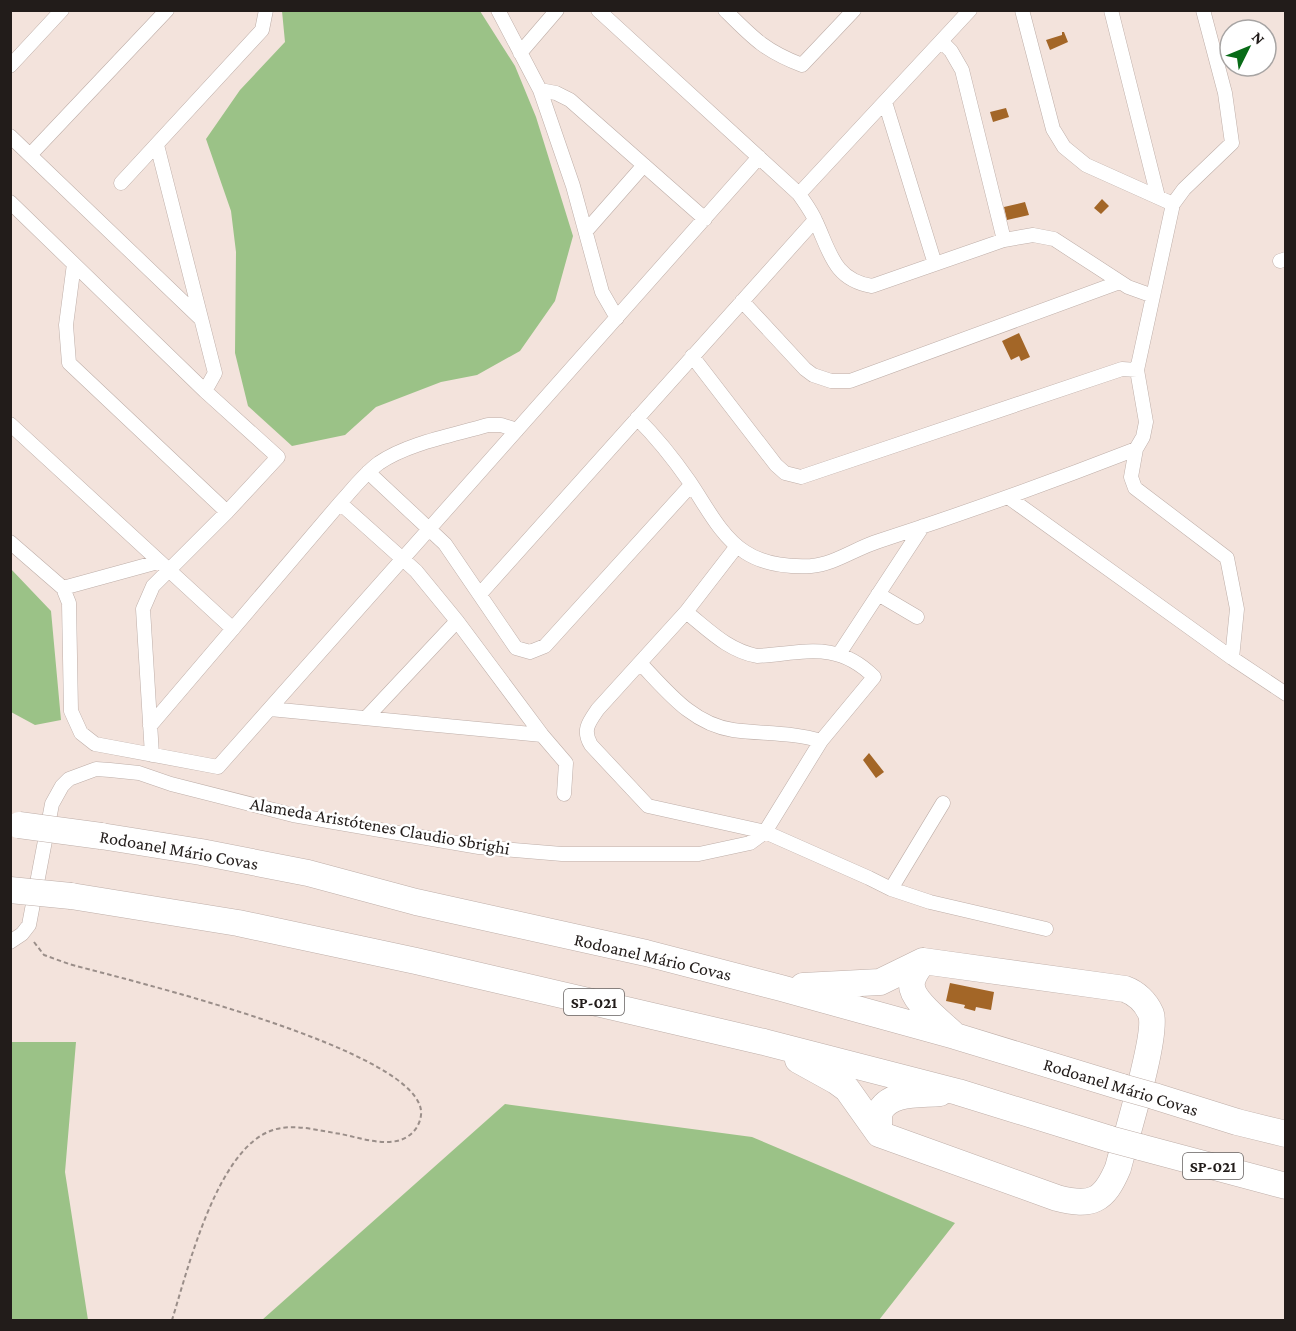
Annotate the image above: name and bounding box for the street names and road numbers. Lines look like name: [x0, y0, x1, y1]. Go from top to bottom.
street label: Alameda Aristótenes Claudio Sbrighi: [249, 793, 512, 859]
street label: Rodoanel Mário Covas: [98, 826, 260, 874]
street label: Rodoanel Mário Covas: [572, 929, 734, 985]
road number: SP-021: [564, 989, 624, 1015]
street label: Rodoanel Mário Covas: [1041, 1054, 1201, 1120]
road number: SP-021: [1183, 1153, 1243, 1179]

